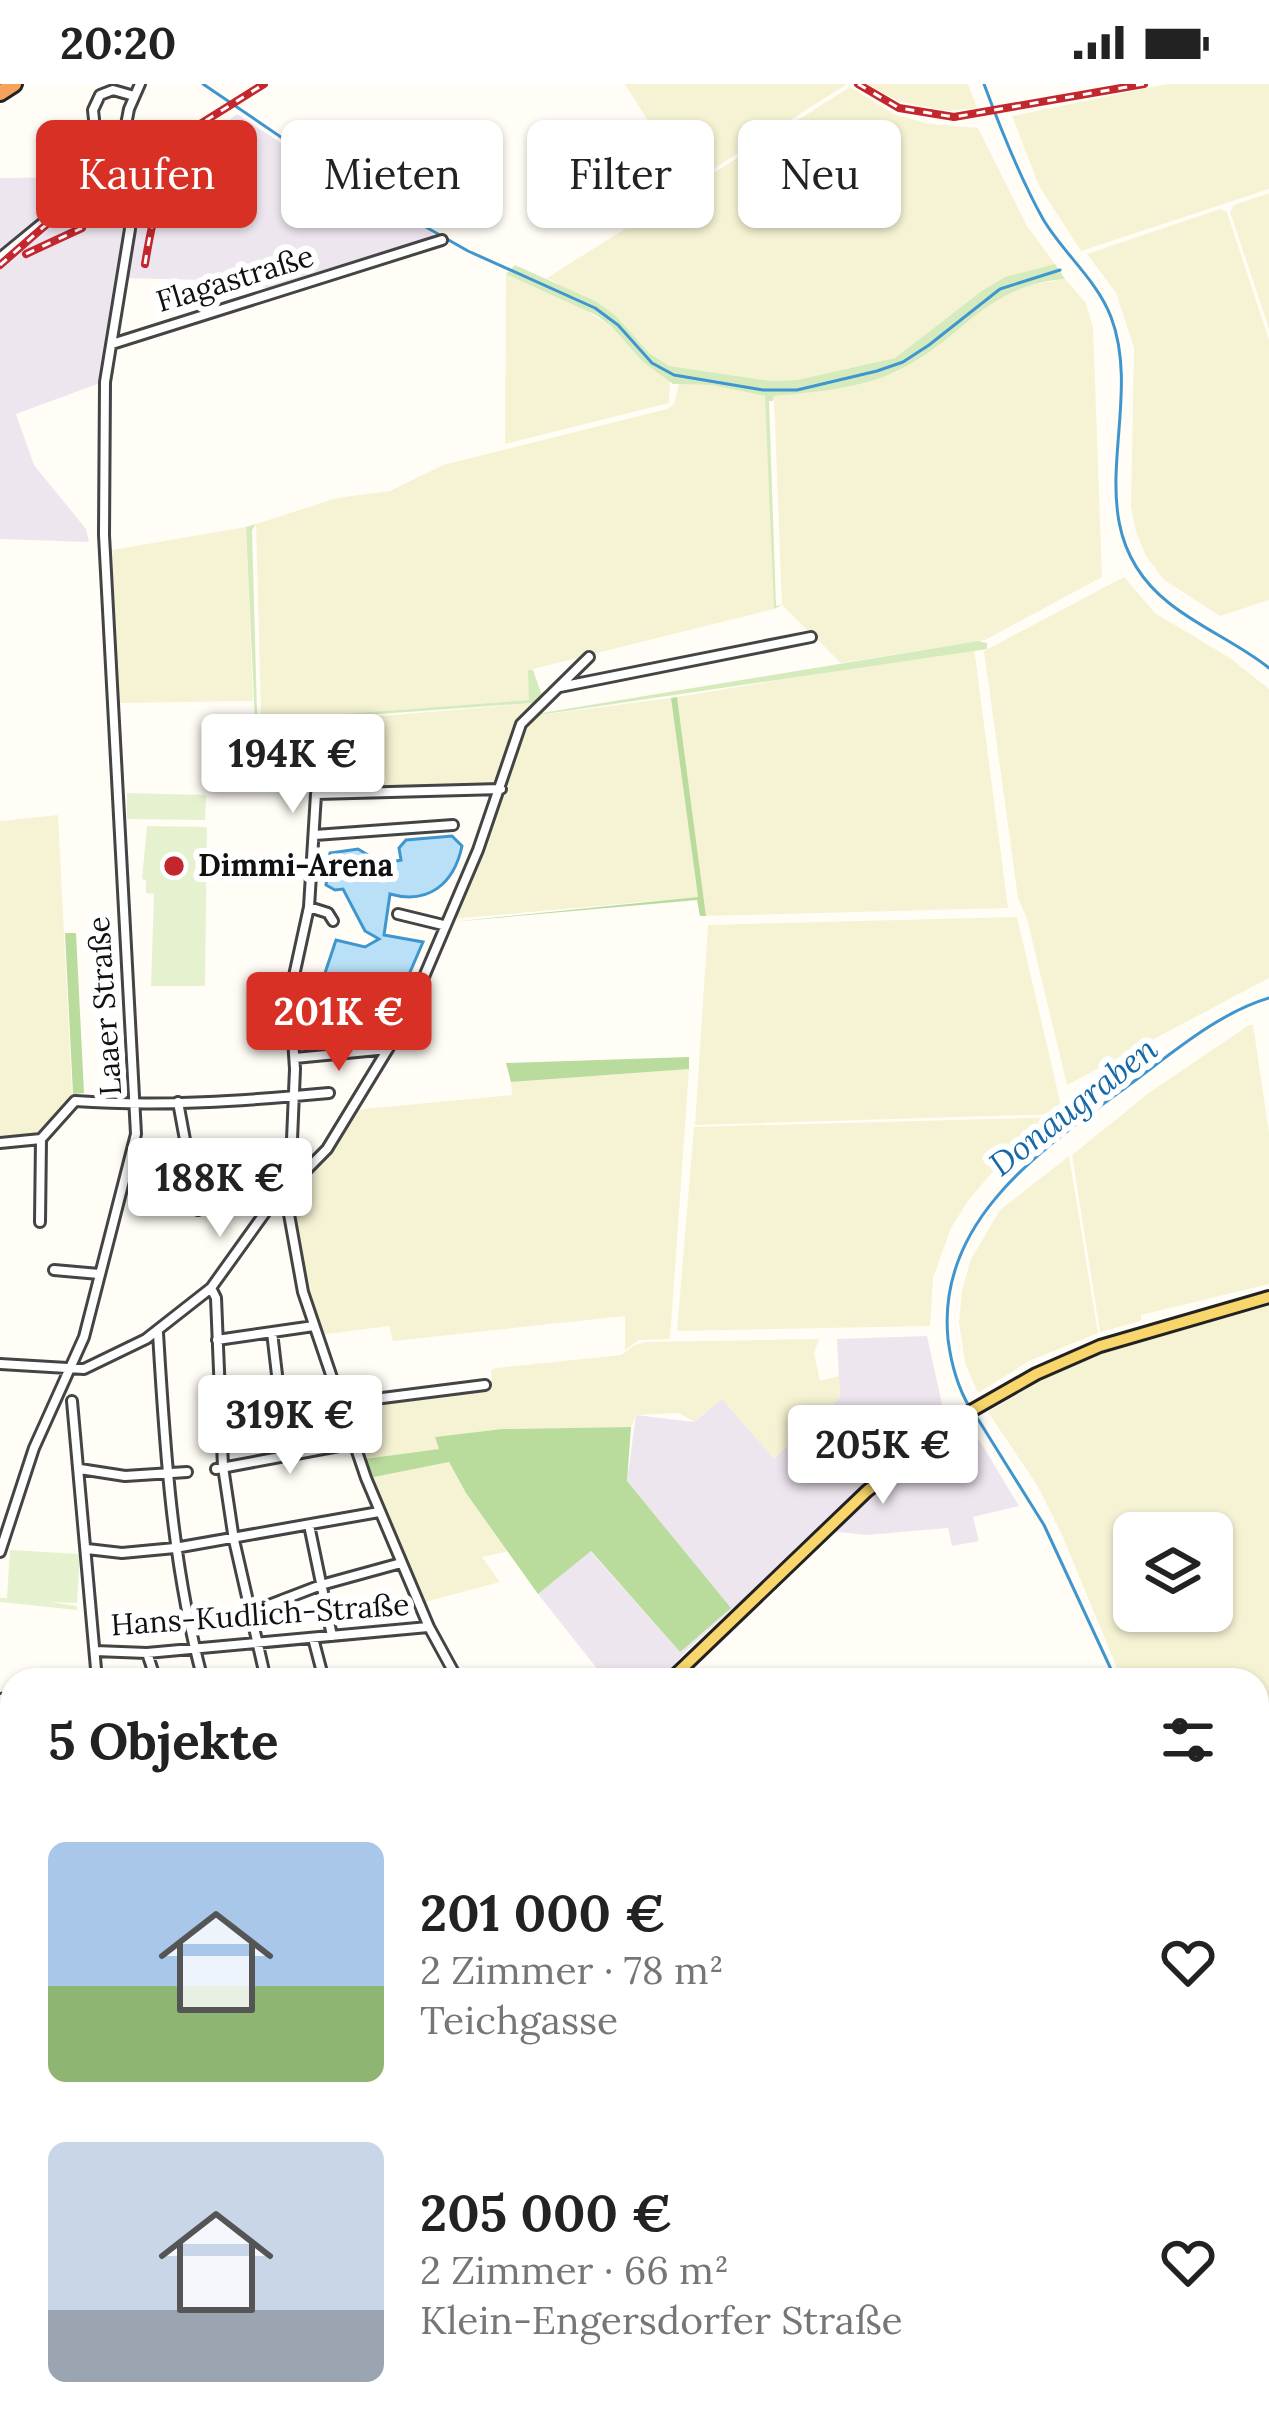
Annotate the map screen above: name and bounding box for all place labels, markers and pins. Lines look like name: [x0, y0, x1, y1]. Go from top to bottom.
pin: 194K €: [195, 714, 391, 816]
place label: Dimmi-Arena: [198, 846, 393, 884]
marker: Dimmi-Arena: [161, 853, 187, 879]
pin: 201K €: [241, 972, 437, 1074]
pin: 188K €: [122, 1138, 318, 1240]
pin: 319K €: [192, 1375, 388, 1477]
pin: 205K €: [785, 1405, 981, 1507]

